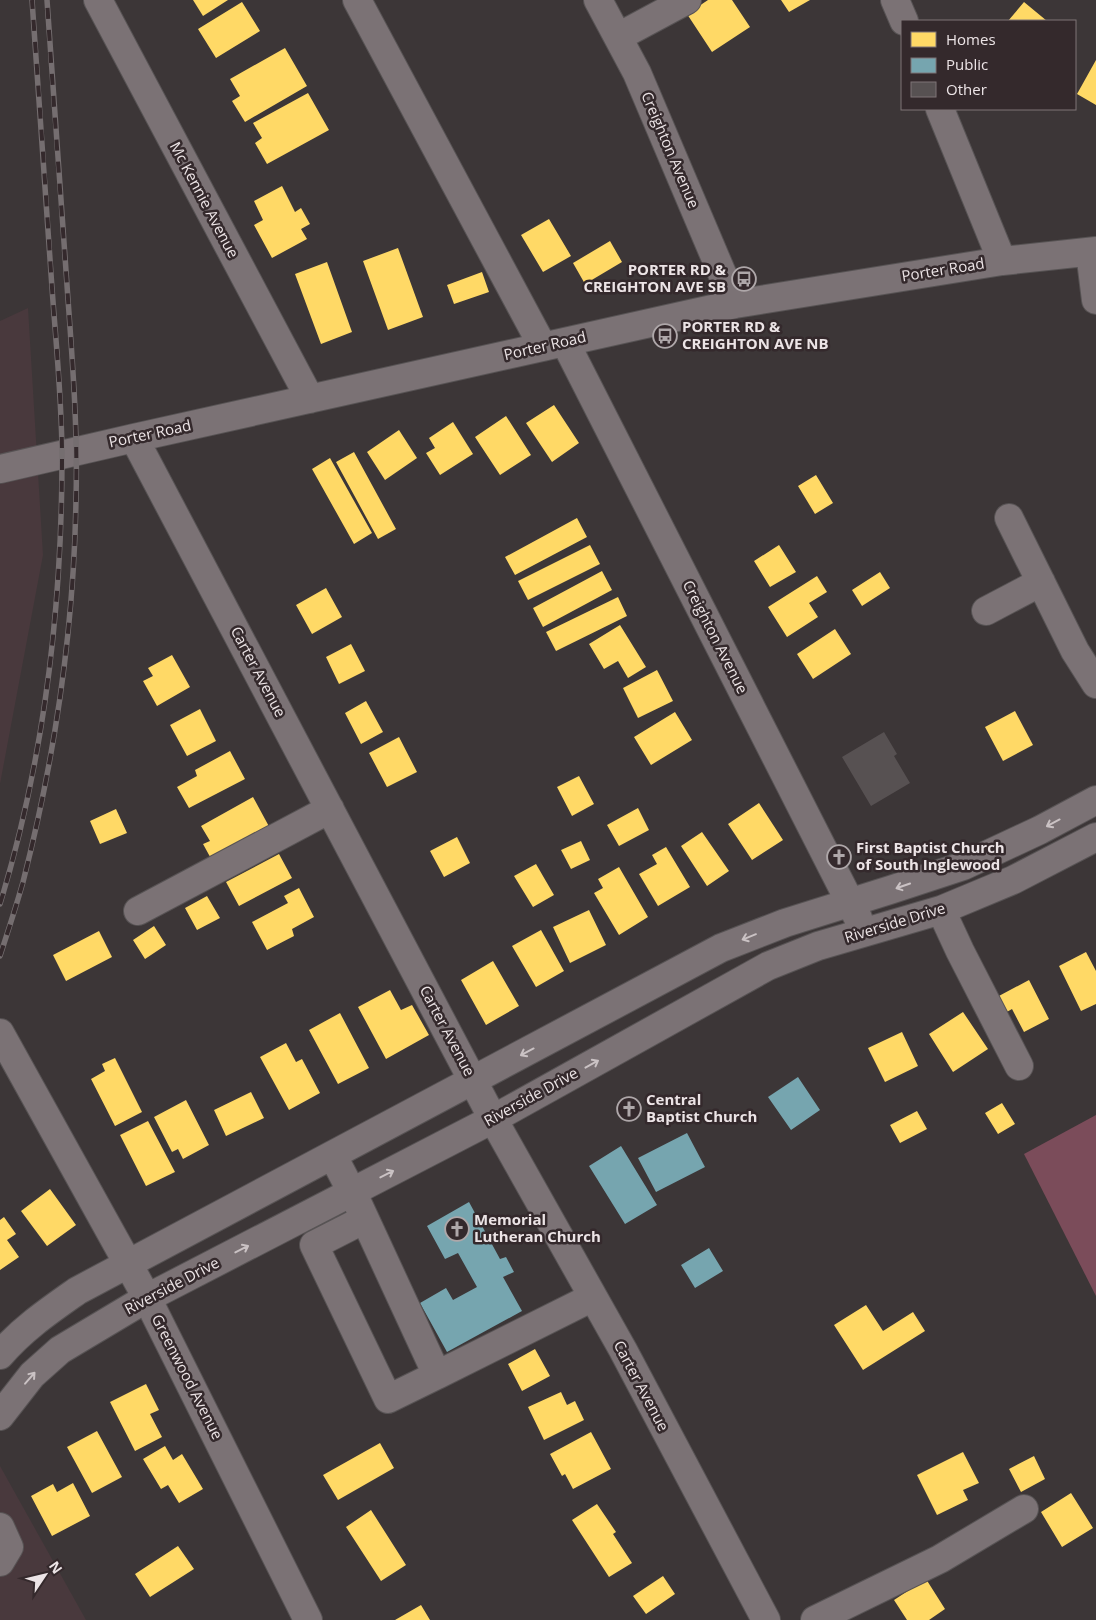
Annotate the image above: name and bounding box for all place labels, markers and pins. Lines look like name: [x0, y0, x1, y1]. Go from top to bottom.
place label: PORTER RD & CREIGHTON AVE SB: [583, 259, 727, 296]
bus stop icon: PORTER RD & CREIGHTON AVE SB: [731, 266, 757, 292]
place label: PORTER RD & CREIGHTON AVE NB: [682, 316, 829, 353]
bus stop icon: PORTER RD & CREIGHTON AVE NB: [652, 323, 678, 349]
place label: First Baptist Church of South Inglewood: [856, 837, 1005, 874]
church icon: First Baptist Church of South Inglewood: [826, 844, 852, 870]
place label: Central Baptist Church: [646, 1089, 757, 1126]
church icon: Central Baptist Church: [616, 1096, 642, 1122]
place label: Memorial Lutheran Church: [474, 1209, 601, 1246]
church icon: Memorial Lutheran Church: [444, 1216, 470, 1242]

